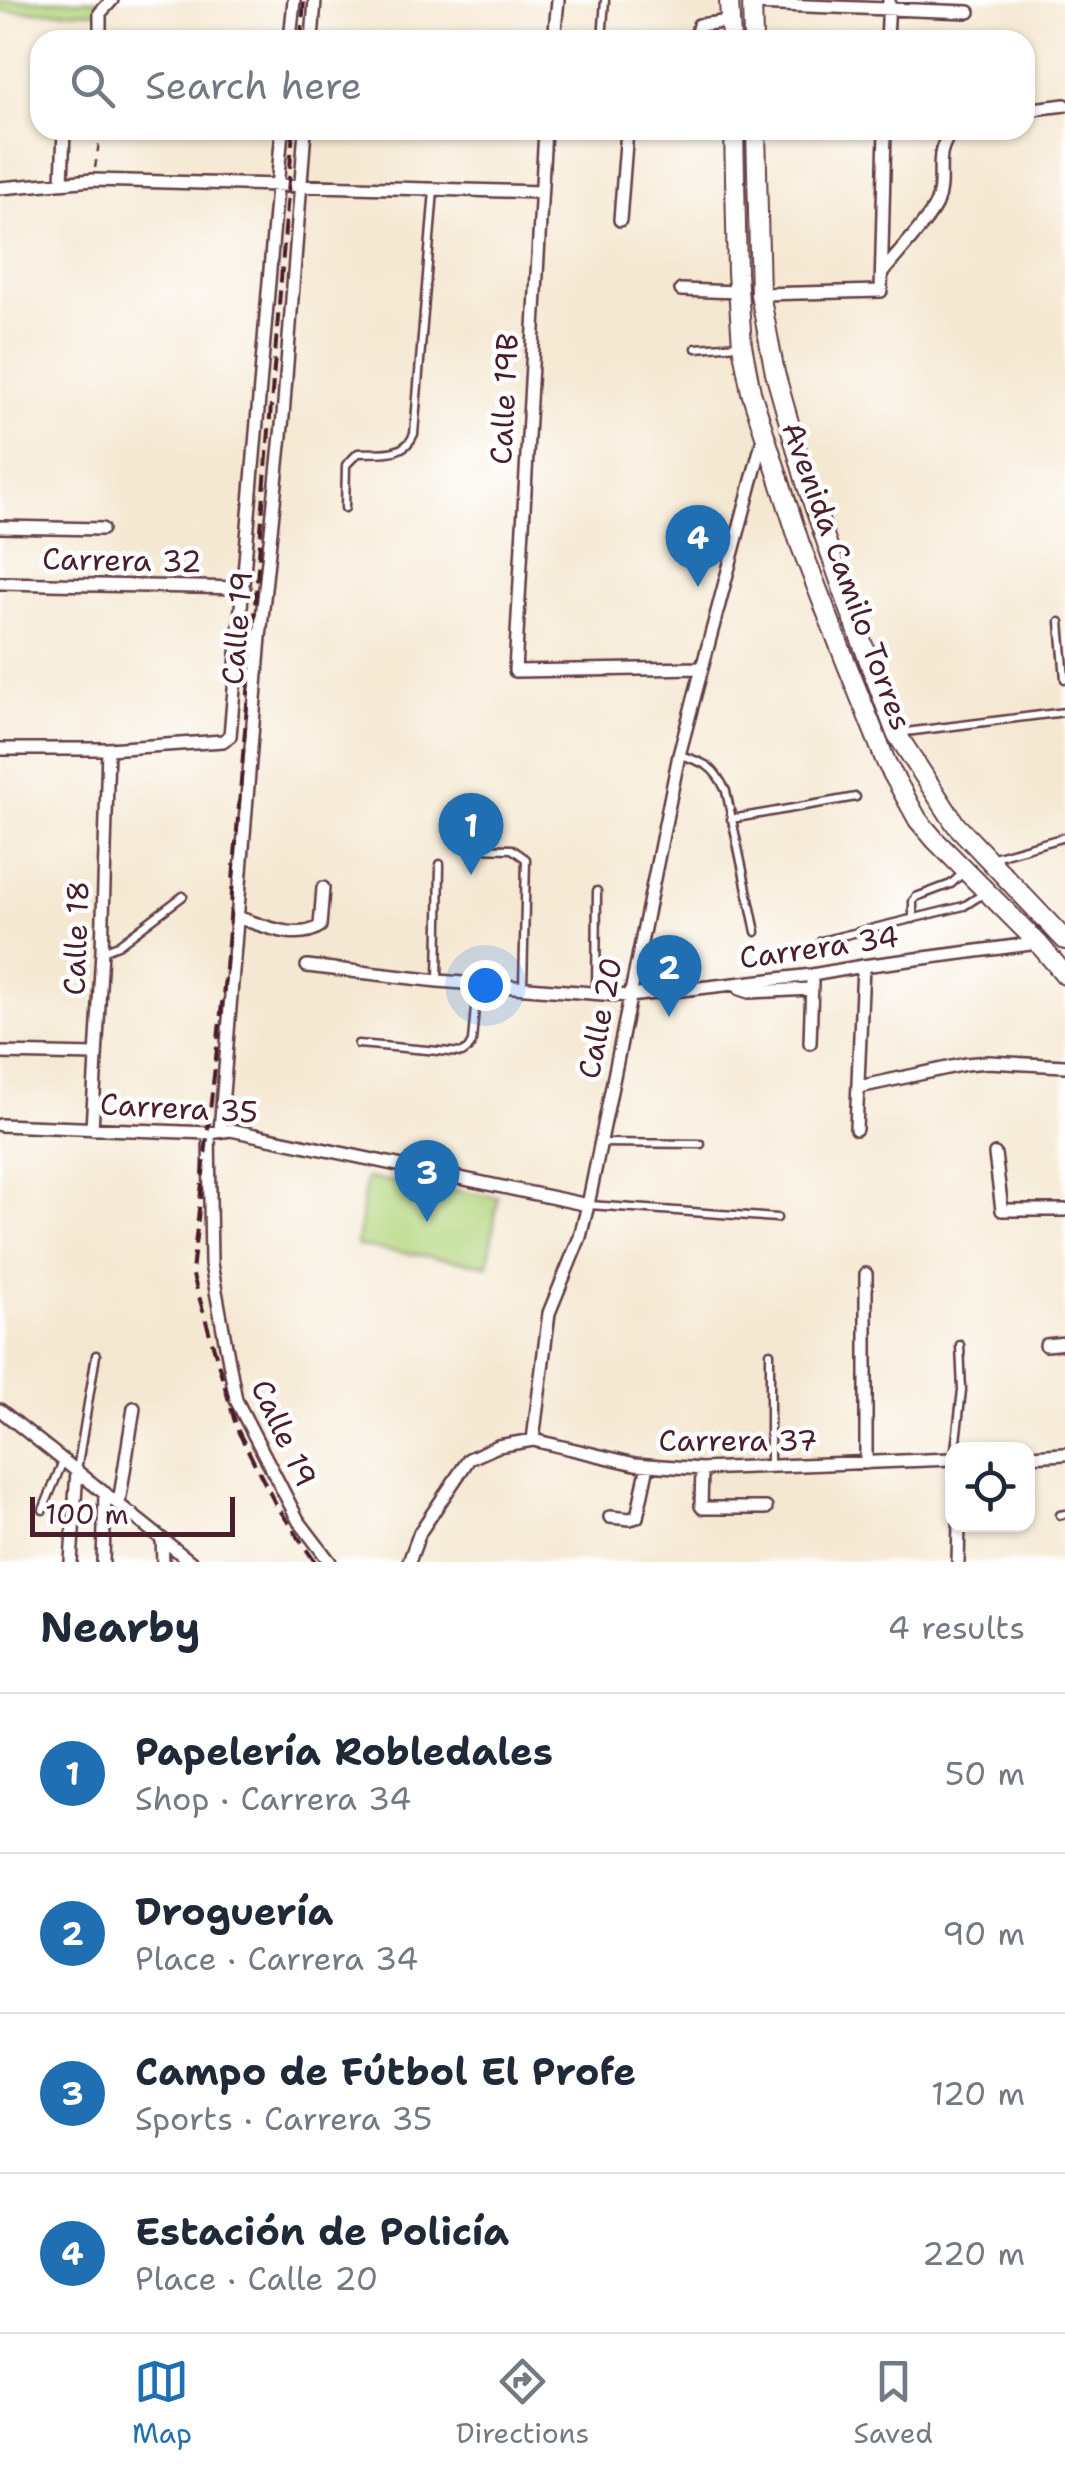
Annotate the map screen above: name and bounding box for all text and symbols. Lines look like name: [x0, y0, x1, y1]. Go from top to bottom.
search box: [30, 30, 1035, 140]
icon: search: [65, 58, 120, 113]
text: Search here: [145, 60, 362, 111]
street label: Calle 19B: [480, 332, 528, 466]
street label: Avenida Camilo Torres: [772, 416, 922, 736]
pin: 4: [666, 504, 730, 587]
street label: Carrera 32: [42, 538, 202, 582]
street label: Calle 19: [212, 569, 262, 687]
pin: 1: [438, 792, 504, 875]
street label: Calle 18: [54, 880, 98, 996]
street label: Carrera 34: [737, 916, 901, 978]
pin: 2: [636, 934, 702, 1017]
street label: Calle 20: [568, 954, 632, 1082]
your location: [460, 960, 511, 1011]
street label: Carrera 35: [99, 1083, 259, 1133]
pin: 3: [394, 1140, 460, 1222]
street label: Calle 19: [241, 1373, 327, 1493]
street label: Carrera 37: [659, 1420, 817, 1461]
map controls: [945, 1442, 1035, 1532]
button: locate: [945, 1442, 1035, 1532]
scale bar: [30, 1492, 235, 1536]
text: 100 m: [45, 1495, 129, 1533]
text: Nearby: [40, 1599, 200, 1655]
text: 4 results: [888, 1606, 1025, 1649]
text: Papelería Robledales: [135, 1726, 553, 1777]
text: 1: [65, 1752, 80, 1795]
text: 50 m: [945, 1752, 1025, 1795]
text: Shop · Carrera 34: [135, 1777, 411, 1820]
text: Droguería: [135, 1886, 333, 1937]
text: 2: [61, 1912, 84, 1955]
text: 90 m: [942, 1912, 1025, 1955]
text: Place · Carrera 34: [135, 1937, 418, 1980]
text: Campo de Fútbol El Profe: [135, 2046, 636, 2097]
text: 3: [61, 2072, 84, 2115]
text: 120 m: [931, 2072, 1025, 2115]
text: Sports · Carrera 35: [135, 2097, 432, 2140]
text: Estación de Policía: [135, 2206, 509, 2257]
text: 4: [61, 2232, 84, 2275]
text: 220 m: [922, 2232, 1025, 2275]
text: Place · Calle 20: [135, 2257, 378, 2300]
tab: Map: [132, 2354, 192, 2452]
tab: Directions: [456, 2354, 589, 2452]
tab: Saved: [853, 2354, 933, 2452]

